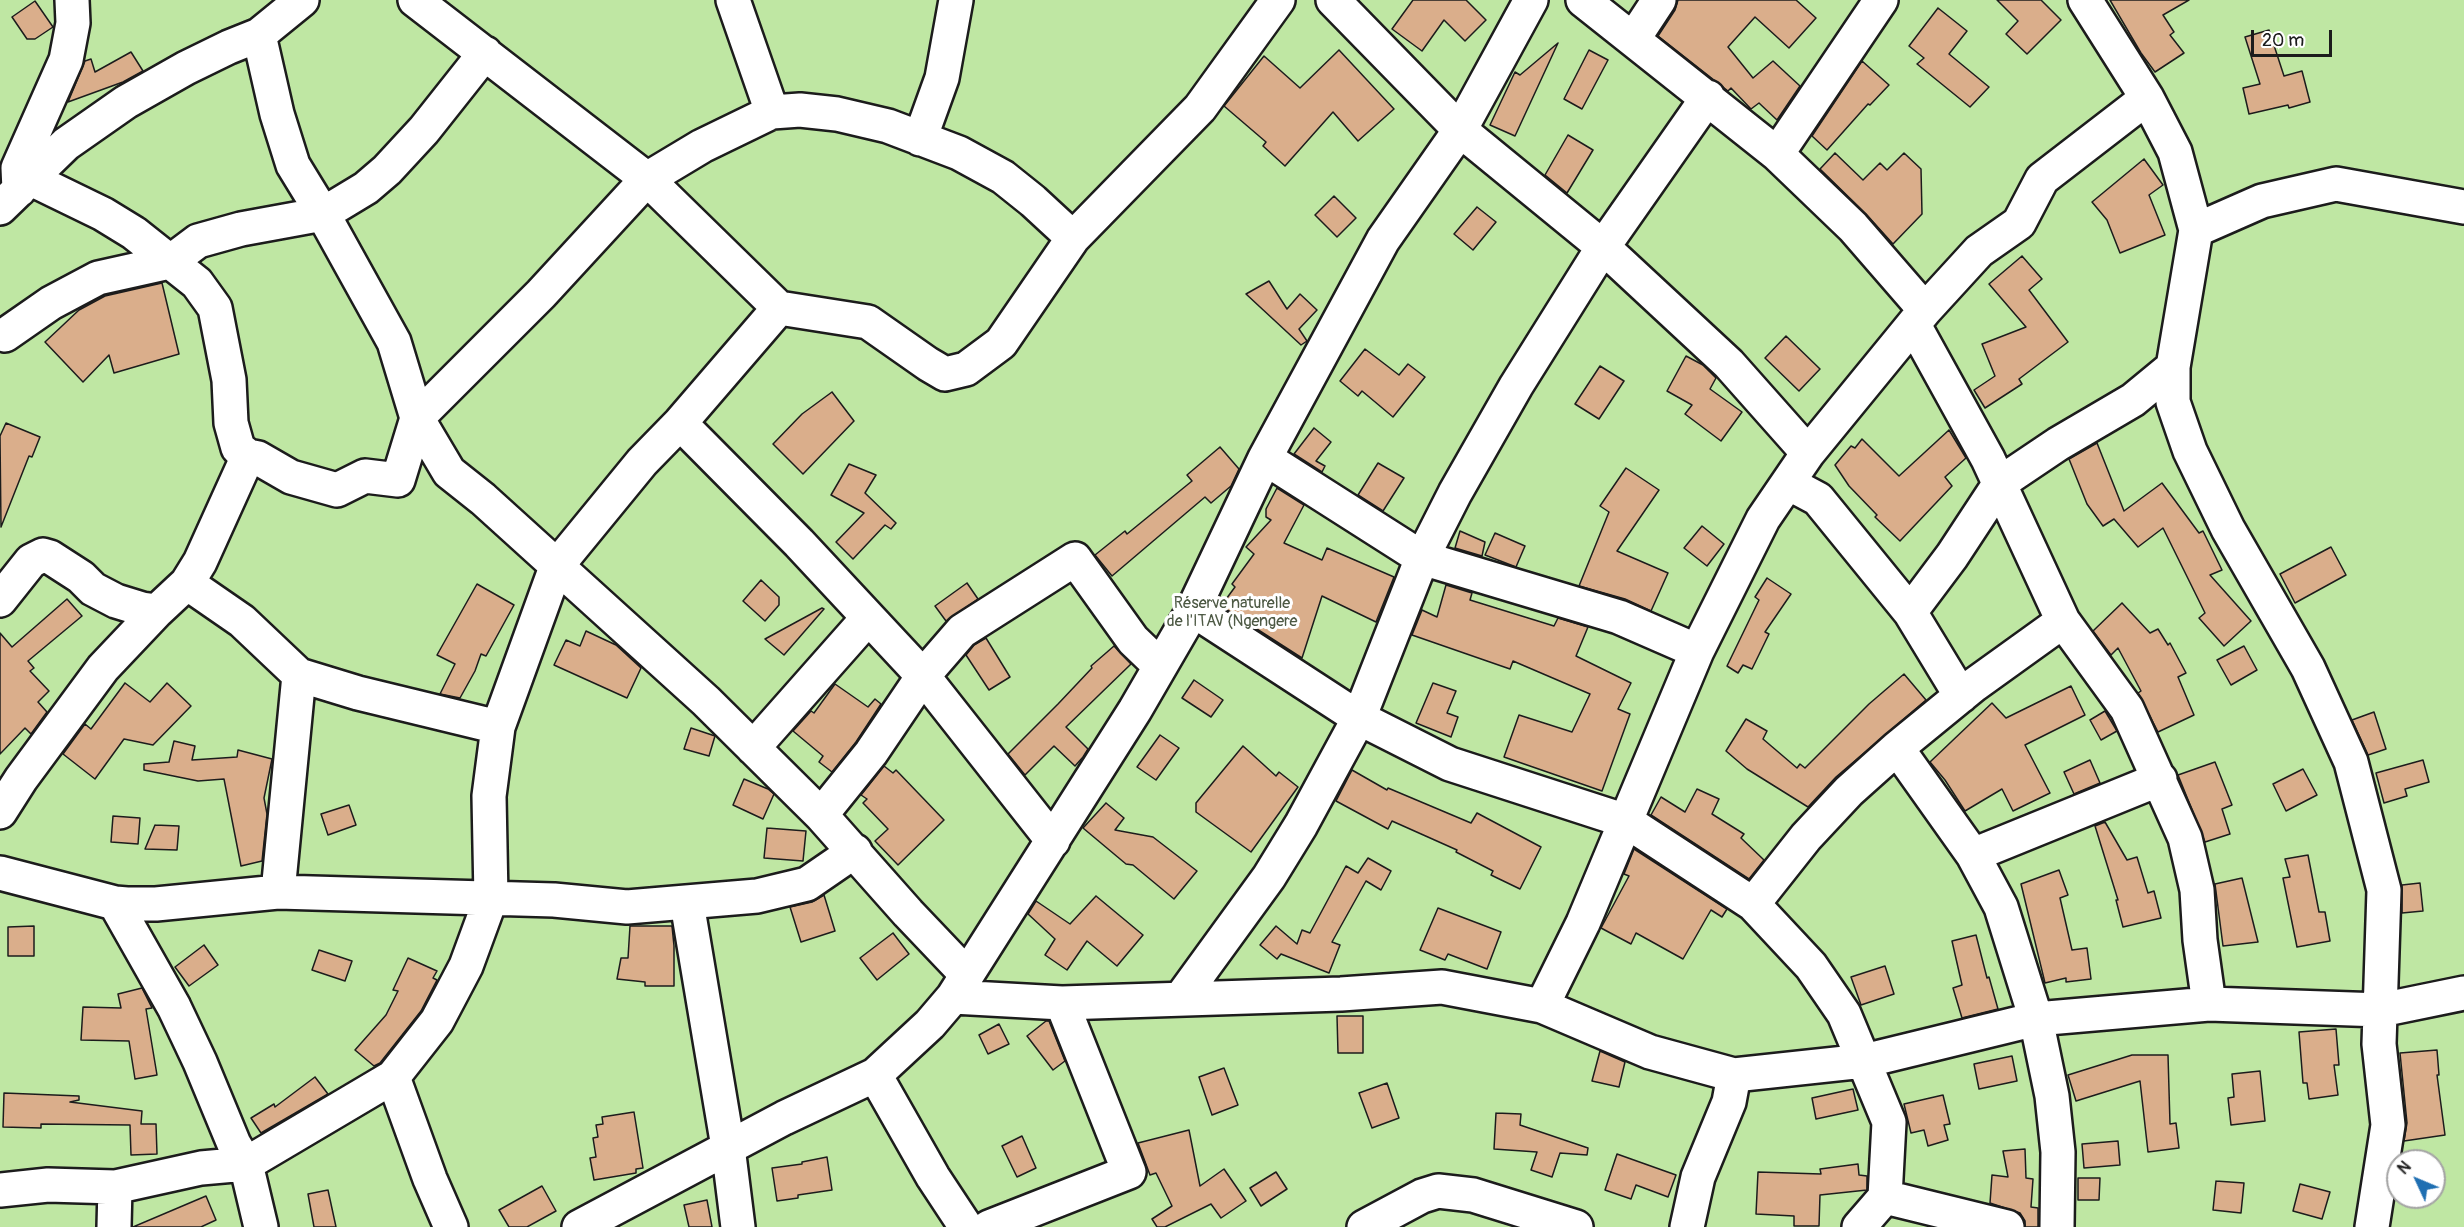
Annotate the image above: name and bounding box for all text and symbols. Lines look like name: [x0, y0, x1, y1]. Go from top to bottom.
scale bar: [2254, 18, 2335, 56]
text: 20 m: [2262, 29, 2304, 52]
park label: Réserve naturelle de l'ITAV (Ngengere: [1167, 594, 1297, 632]
north arrow: [2386, 1149, 2446, 1209]
text: N: [2394, 1157, 2415, 1179]

